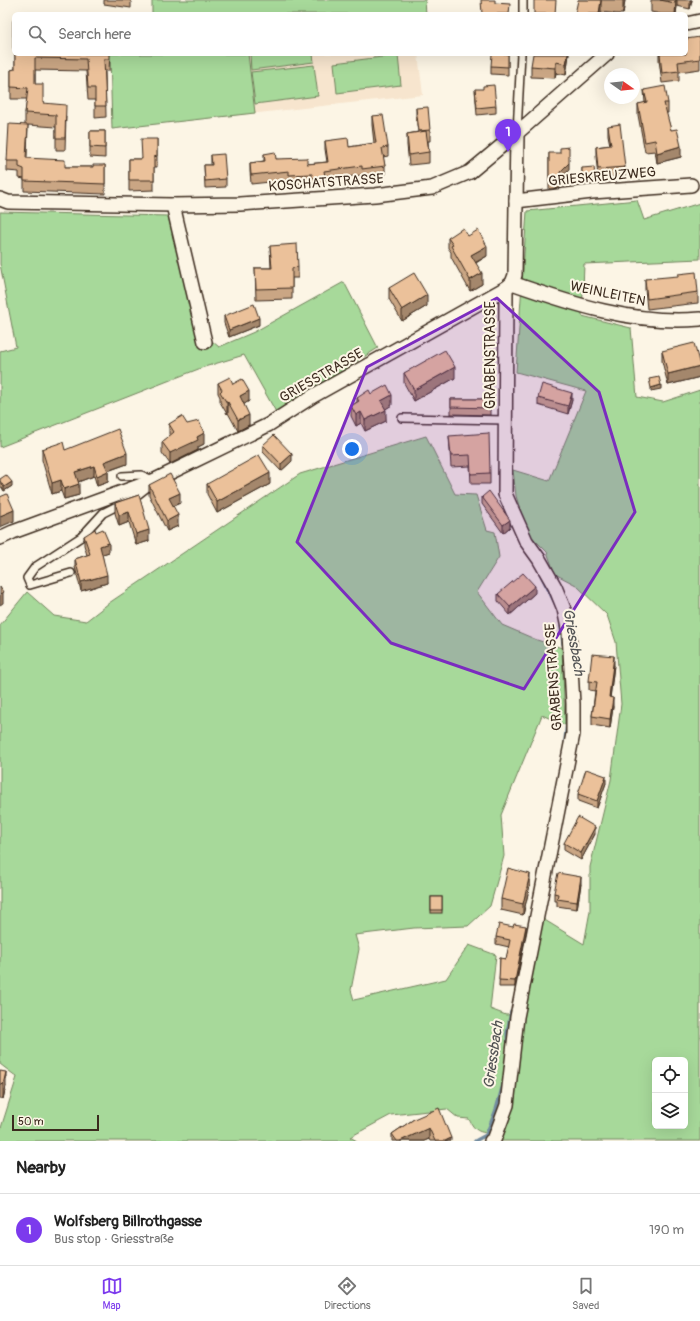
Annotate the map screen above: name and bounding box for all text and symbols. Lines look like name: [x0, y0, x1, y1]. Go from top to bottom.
search box: [12, 12, 688, 56]
icon: search: [26, 23, 48, 45]
text: Search here: [58, 25, 131, 44]
north arrow: [604, 68, 640, 104]
pin: 1: [495, 119, 521, 152]
street label: GRIESKREUZWEG: [548, 163, 657, 190]
street label: KOSCHATSTRASSE: [268, 170, 384, 195]
street label: WEINLEITEN: [569, 277, 647, 310]
street label: GRABENSTRASSE: [482, 301, 499, 409]
street label: GRIESSTRASSE: [277, 345, 366, 406]
your location: [342, 439, 362, 459]
water label: Griessbach: [558, 607, 589, 678]
street label: GRABENSTRASSE: [541, 623, 566, 731]
water label: Griessbach: [479, 1019, 508, 1090]
map controls: [652, 1057, 688, 1129]
button: locate: [652, 1057, 688, 1093]
button: layers: [652, 1093, 688, 1129]
scale bar: [12, 1113, 99, 1132]
text: 50 m: [18, 1115, 44, 1128]
text: Nearby: [16, 1157, 65, 1178]
text: Wolfsberg Billrothgasse: [54, 1212, 202, 1231]
text: 1: [26, 1222, 32, 1238]
text: 190 m: [649, 1222, 684, 1238]
text: Bus stop · Griesstraße: [54, 1231, 174, 1247]
tab: Map: [101, 1275, 123, 1312]
tab: Directions: [324, 1275, 371, 1312]
tab: Saved: [572, 1275, 599, 1312]

